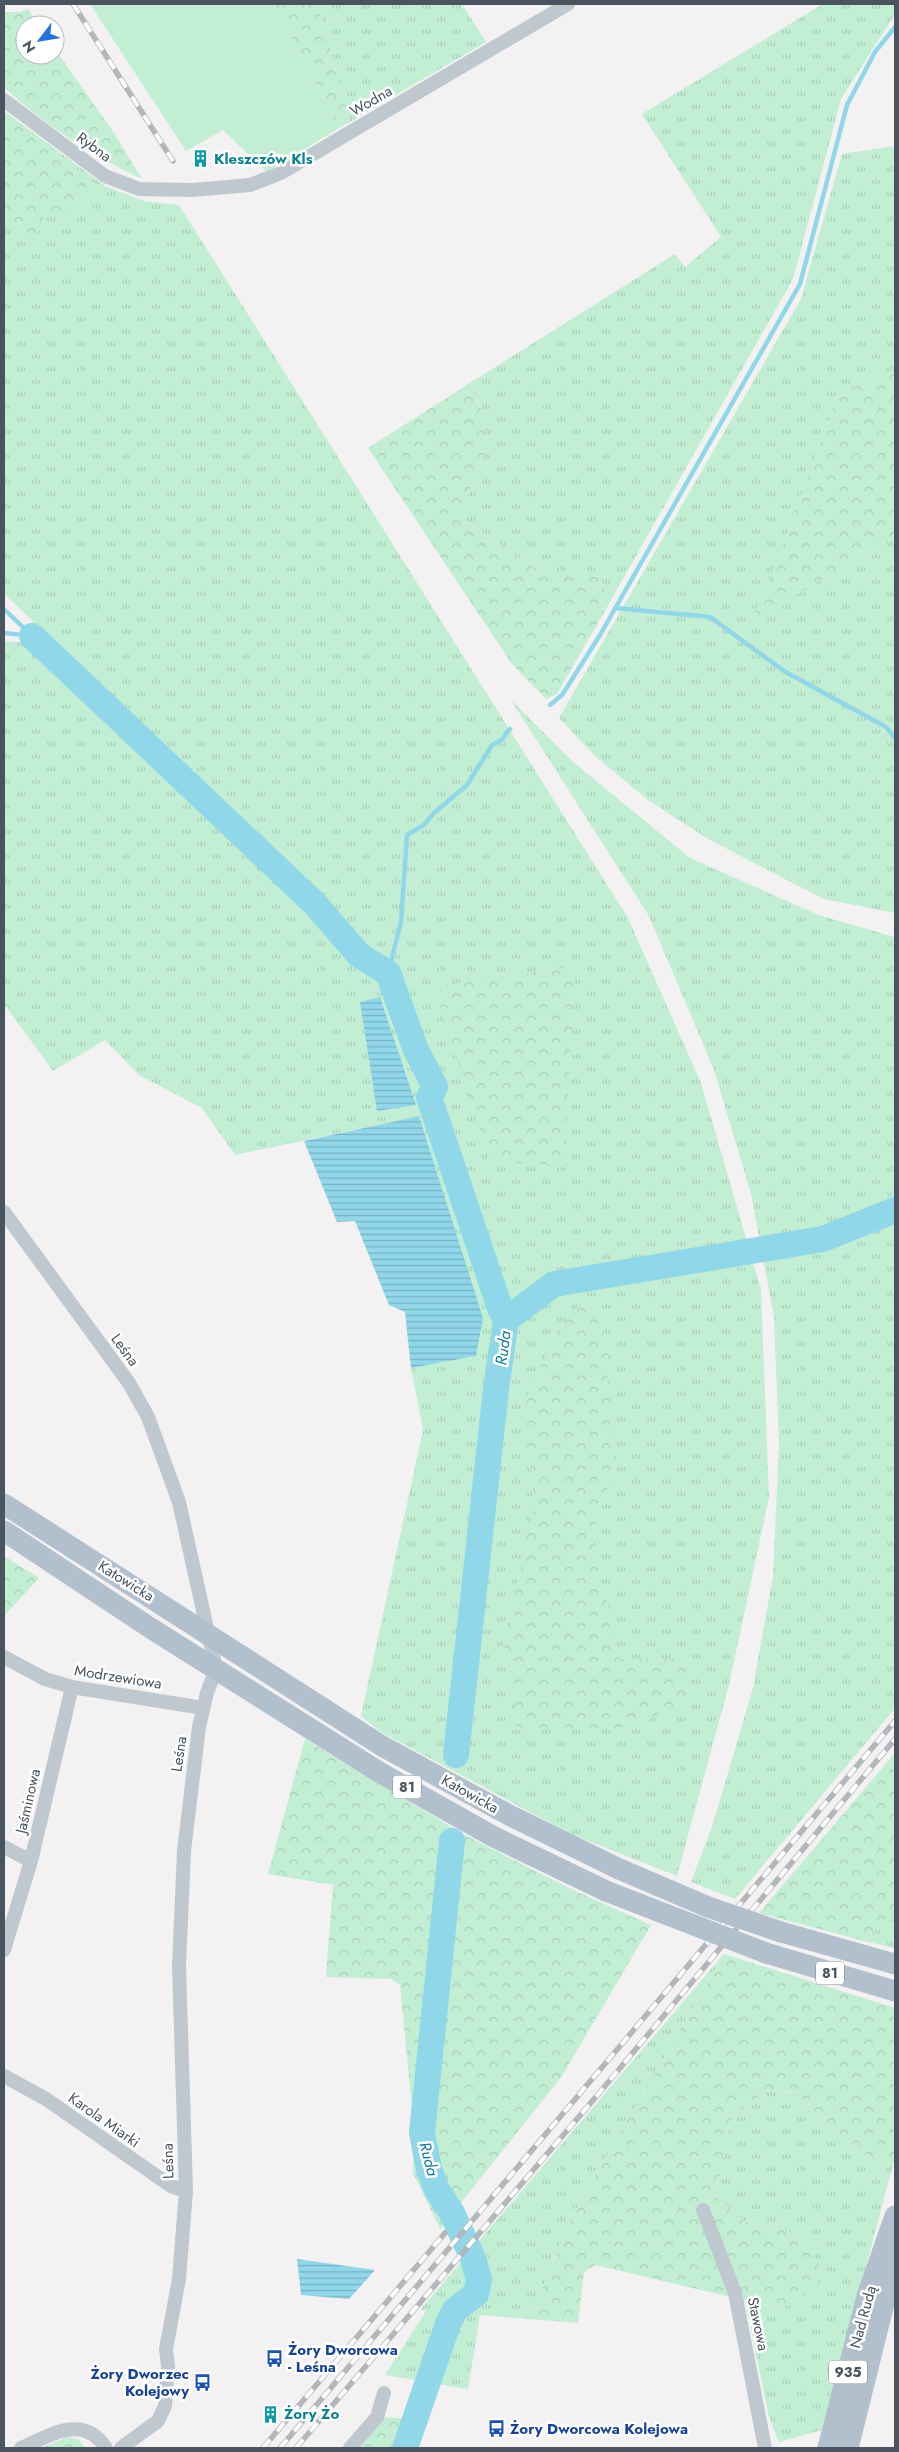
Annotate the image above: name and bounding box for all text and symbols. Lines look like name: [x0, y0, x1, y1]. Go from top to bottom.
north arrow: [15, 15, 65, 65]
text: N: [17, 37, 40, 57]
street label: Wodna: [346, 80, 396, 122]
street label: Rybna: [72, 127, 116, 167]
place label: Kleszczów Kls: [214, 148, 313, 170]
building icon: Kleszczów Kls: [190, 149, 210, 169]
street label: Leśna: [106, 1329, 144, 1371]
water label: Ruda: [489, 1329, 517, 1367]
street label: Katowicka: [94, 1555, 158, 1607]
street label: Modrzewiowa: [73, 1659, 163, 1695]
street label: Leśna: [165, 1735, 193, 1773]
street label: Jaśminowa: [9, 1767, 46, 1837]
street label: Katowicka: [437, 1769, 503, 1819]
road number: 81: [393, 1775, 421, 1798]
road number: 81: [816, 1962, 844, 1985]
street label: Karola Miarki: [64, 2087, 144, 2153]
water label: Ruda: [413, 2139, 445, 2179]
street label: Leśna: [156, 2143, 180, 2179]
street label: Nad Rudą: [844, 2283, 882, 2351]
street label: Stawowa: [742, 2295, 774, 2353]
place label: Żory Dworcowa - Leśna: [288, 2339, 398, 2378]
bus stop icon: Żory Dworcowa - Leśna: [264, 2349, 284, 2369]
road number: 935: [829, 2360, 867, 2384]
place label: Żory Dworzec Kolejowy: [90, 2363, 189, 2402]
bus stop icon: Żory Dworzec Kolejowy: [193, 2373, 213, 2393]
place label: Żory Żo: [284, 2403, 339, 2425]
building icon: Żory Żo: [260, 2404, 280, 2424]
place label: Żory Dworcowa Kolejowa: [510, 2418, 688, 2440]
bus stop icon: Żory Dworcowa Kolejowa: [486, 2419, 506, 2439]

